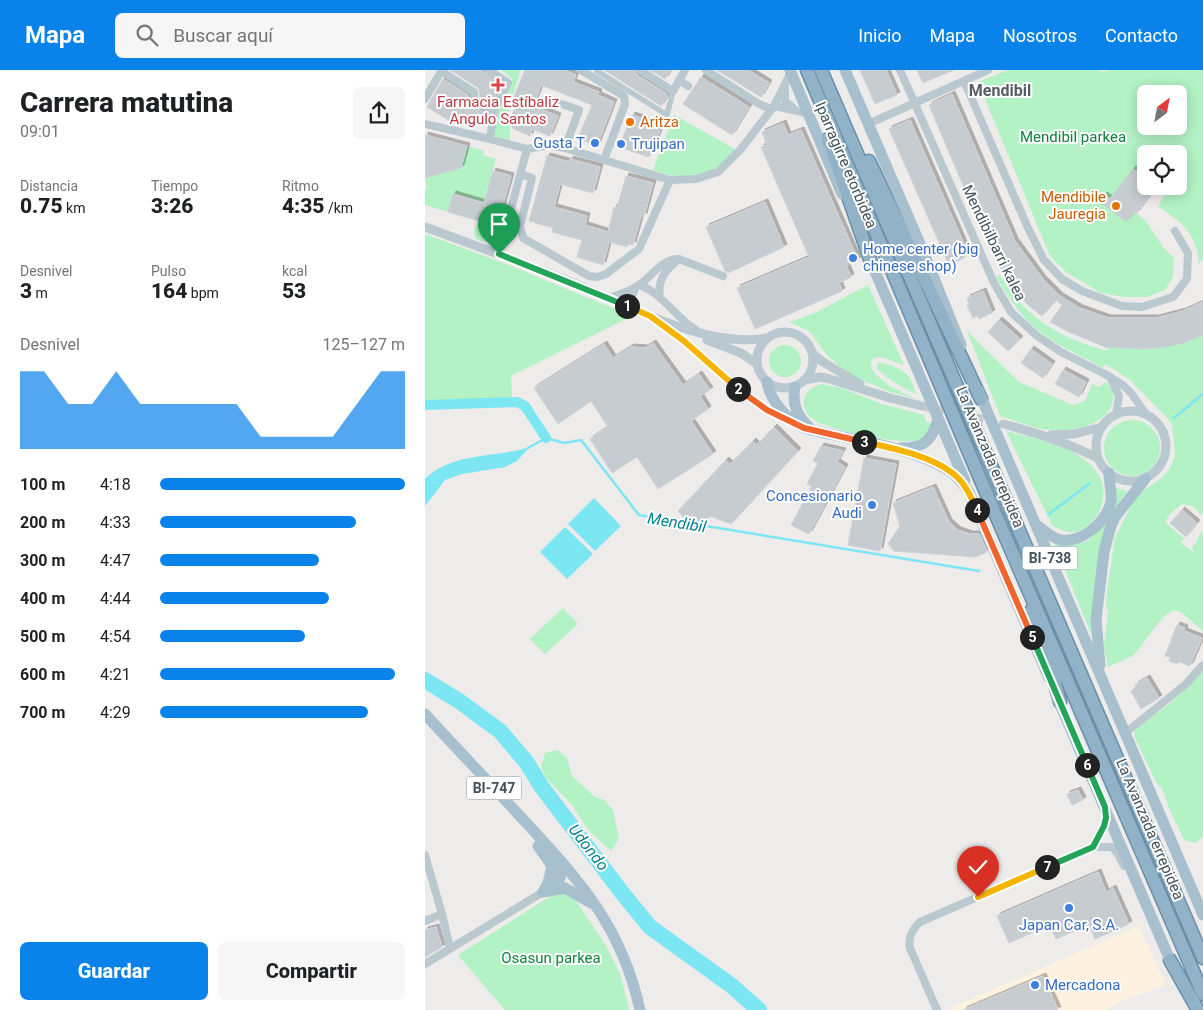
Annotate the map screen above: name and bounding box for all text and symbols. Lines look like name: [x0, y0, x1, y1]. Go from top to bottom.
search box: [115, 13, 465, 58]
text: Mapa: [25, 21, 85, 49]
icon: search: [133, 21, 161, 49]
text: Buscar aquí: [173, 24, 273, 47]
text: Inicio: [858, 25, 902, 46]
text: Mapa: [930, 25, 975, 46]
text: Nosotros: [1003, 25, 1077, 46]
text: Contacto: [1105, 25, 1178, 46]
marker: Farmacia Estíbaliz Angulo Santos: [492, 79, 504, 91]
district label: Mendibil: [969, 81, 1031, 100]
north arrow: [1137, 85, 1187, 135]
map controls: [1137, 85, 1187, 195]
text: Carrera matutina: [20, 86, 233, 119]
button: share: [353, 87, 405, 139]
place label: Farmacia Estíbaliz Angulo Santos: [437, 93, 559, 128]
street label: Iparragirre etorbidea: [811, 99, 881, 231]
place label: Aritza: [640, 113, 679, 131]
marker: Aritza: [624, 116, 636, 128]
text: 09:01: [20, 122, 60, 141]
park label: Mendibil parkea: [1020, 128, 1126, 146]
place label: Gusta T: [533, 134, 585, 152]
place label: Trujipan: [631, 135, 685, 153]
marker: Gusta T: [589, 137, 601, 149]
marker: Trujipan: [615, 138, 627, 150]
button: locate: [1137, 145, 1187, 195]
text: Distancia: [20, 178, 78, 194]
text: Tiempo: [151, 178, 198, 194]
text: Ritmo: [282, 178, 319, 194]
street label: Mendibilbarri kalea: [958, 182, 1030, 304]
place label: Mendibile Jauregia: [1041, 188, 1106, 223]
text: 0.75: [20, 194, 63, 218]
text: 3:26: [151, 194, 193, 218]
text: 4:35: [282, 194, 324, 218]
text: km: [63, 200, 85, 216]
text: /km: [324, 200, 353, 216]
marker: Mendibile Jauregia: [1110, 200, 1122, 212]
pin: [478, 203, 520, 254]
icon: arrive: [485, 210, 513, 238]
place label: Home center (big chinese shop): [863, 240, 978, 275]
marker: Home center (big chinese shop): [847, 252, 859, 264]
text: Desnivel: [20, 263, 73, 279]
text: Pulso: [151, 263, 186, 279]
text: kcal: [282, 263, 307, 279]
text: 3: [20, 279, 32, 303]
text: 164: [151, 279, 187, 303]
text: 53: [282, 279, 306, 303]
text: m: [32, 285, 48, 301]
text: bpm: [187, 285, 219, 301]
pin: 1: [615, 294, 639, 318]
text: 1: [623, 298, 632, 314]
text: Desnivel: [20, 335, 80, 354]
text: 125–127 m: [323, 335, 405, 354]
pin: 2: [725, 376, 751, 402]
text: 2: [734, 381, 743, 397]
street label: La Avanzada errepidea: [952, 384, 1028, 530]
pin: 3: [851, 430, 877, 454]
text: 3: [860, 434, 869, 450]
text: 100 m: [20, 475, 65, 494]
text: 4:18: [100, 475, 131, 494]
place label: Concesionario Audi: [766, 487, 862, 522]
pin: 4: [965, 498, 989, 522]
marker: Concesionario Audi: [866, 499, 878, 511]
text: 4: [973, 502, 982, 518]
water label: Mendibil: [646, 508, 708, 537]
text: 200 m: [20, 513, 65, 532]
text: 4:33: [100, 513, 131, 532]
road number: BI-738: [1023, 546, 1077, 569]
text: 300 m: [20, 551, 65, 570]
text: 4:47: [100, 551, 131, 570]
text: 400 m: [20, 589, 65, 608]
text: 4:44: [100, 589, 131, 608]
pin: 5: [1019, 624, 1045, 650]
text: 500 m: [20, 627, 65, 646]
text: 4:54: [100, 627, 131, 646]
text: 5: [1028, 629, 1037, 645]
text: 600 m: [20, 665, 65, 684]
text: 4:21: [100, 665, 131, 684]
text: 700 m: [20, 703, 65, 722]
text: 4:29: [100, 703, 131, 722]
pin: 6: [1075, 752, 1099, 778]
street label: La Avanzada errepidea: [1112, 756, 1188, 902]
text: 6: [1083, 757, 1092, 773]
road number: BI-747: [467, 776, 521, 800]
water label: Udondo: [565, 820, 613, 874]
pin: [957, 846, 999, 897]
icon: check: [964, 853, 992, 881]
pin: 7: [1035, 854, 1059, 880]
text: 7: [1043, 859, 1052, 875]
marker: Japan Car, S.A.: [1063, 902, 1075, 914]
place label: Japan Car, S.A.: [1019, 916, 1119, 934]
button: Guardar: [20, 942, 208, 1000]
button: Compartir: [218, 942, 405, 1000]
park label: Osasun parkea: [501, 949, 601, 967]
place label: Mercadona: [1045, 976, 1120, 994]
marker: Mercadona: [1029, 979, 1041, 991]

